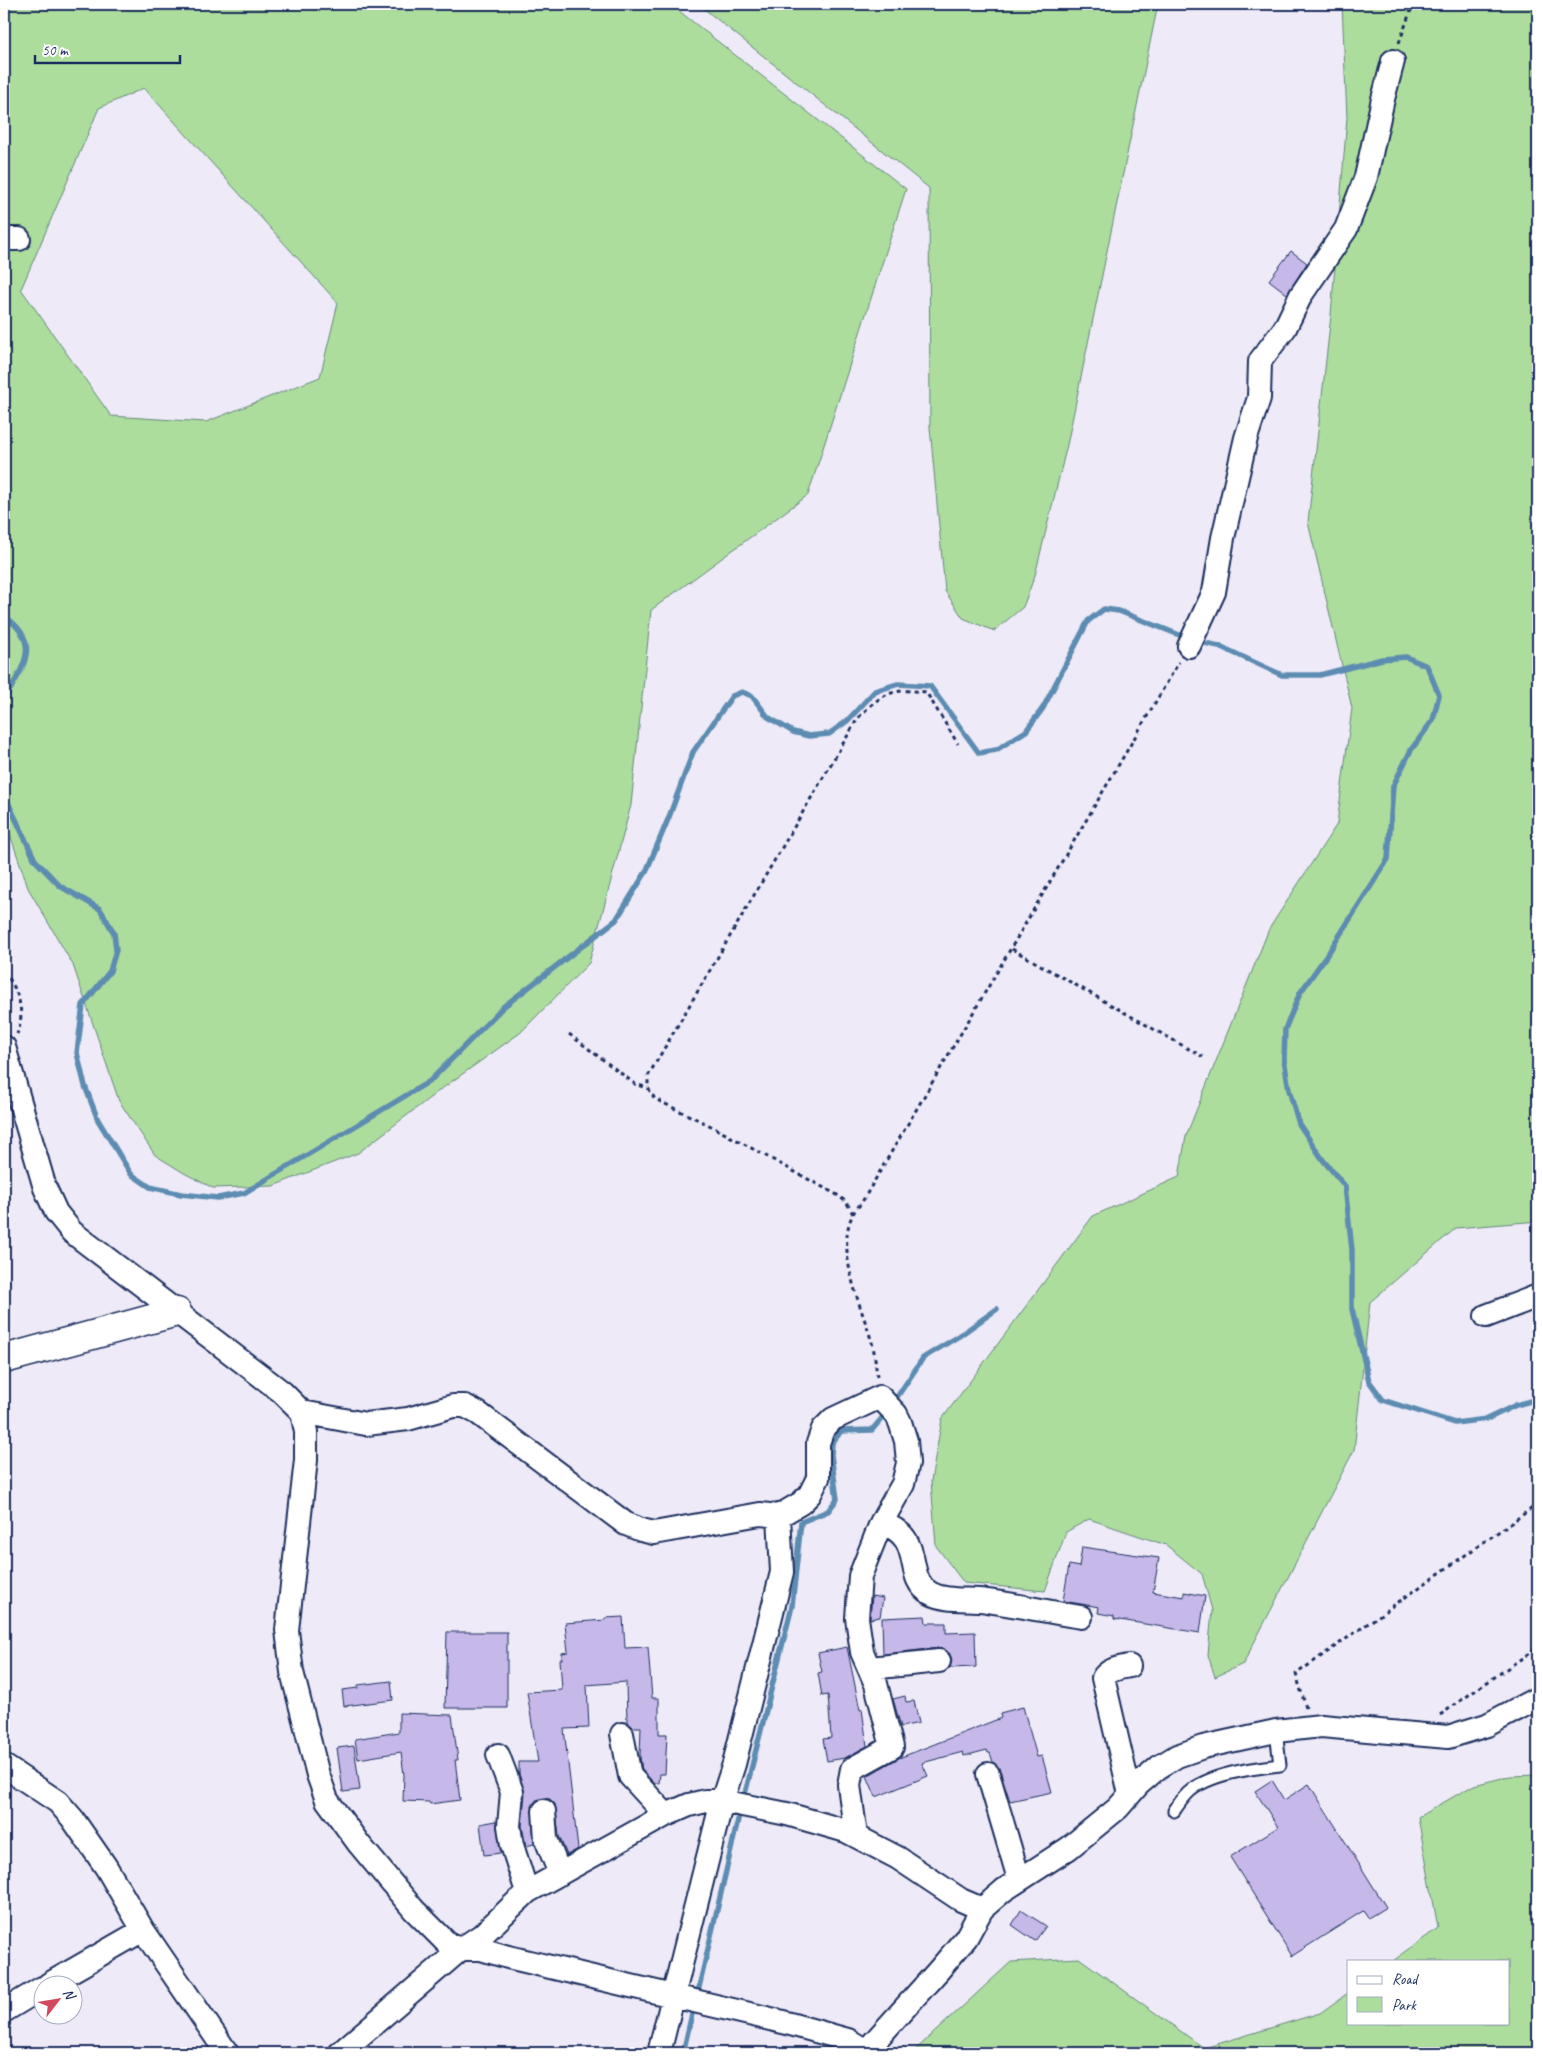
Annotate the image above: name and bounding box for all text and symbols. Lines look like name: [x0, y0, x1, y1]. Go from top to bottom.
scale bar: [35, 32, 180, 64]
text: 50 m: [42, 41, 69, 60]
legend: [1347, 1960, 1510, 2024]
text: Road: [1392, 1970, 1419, 1989]
north arrow: [32, 1974, 82, 2024]
text: N: [59, 1985, 79, 2004]
text: Park: [1392, 1996, 1417, 2015]

